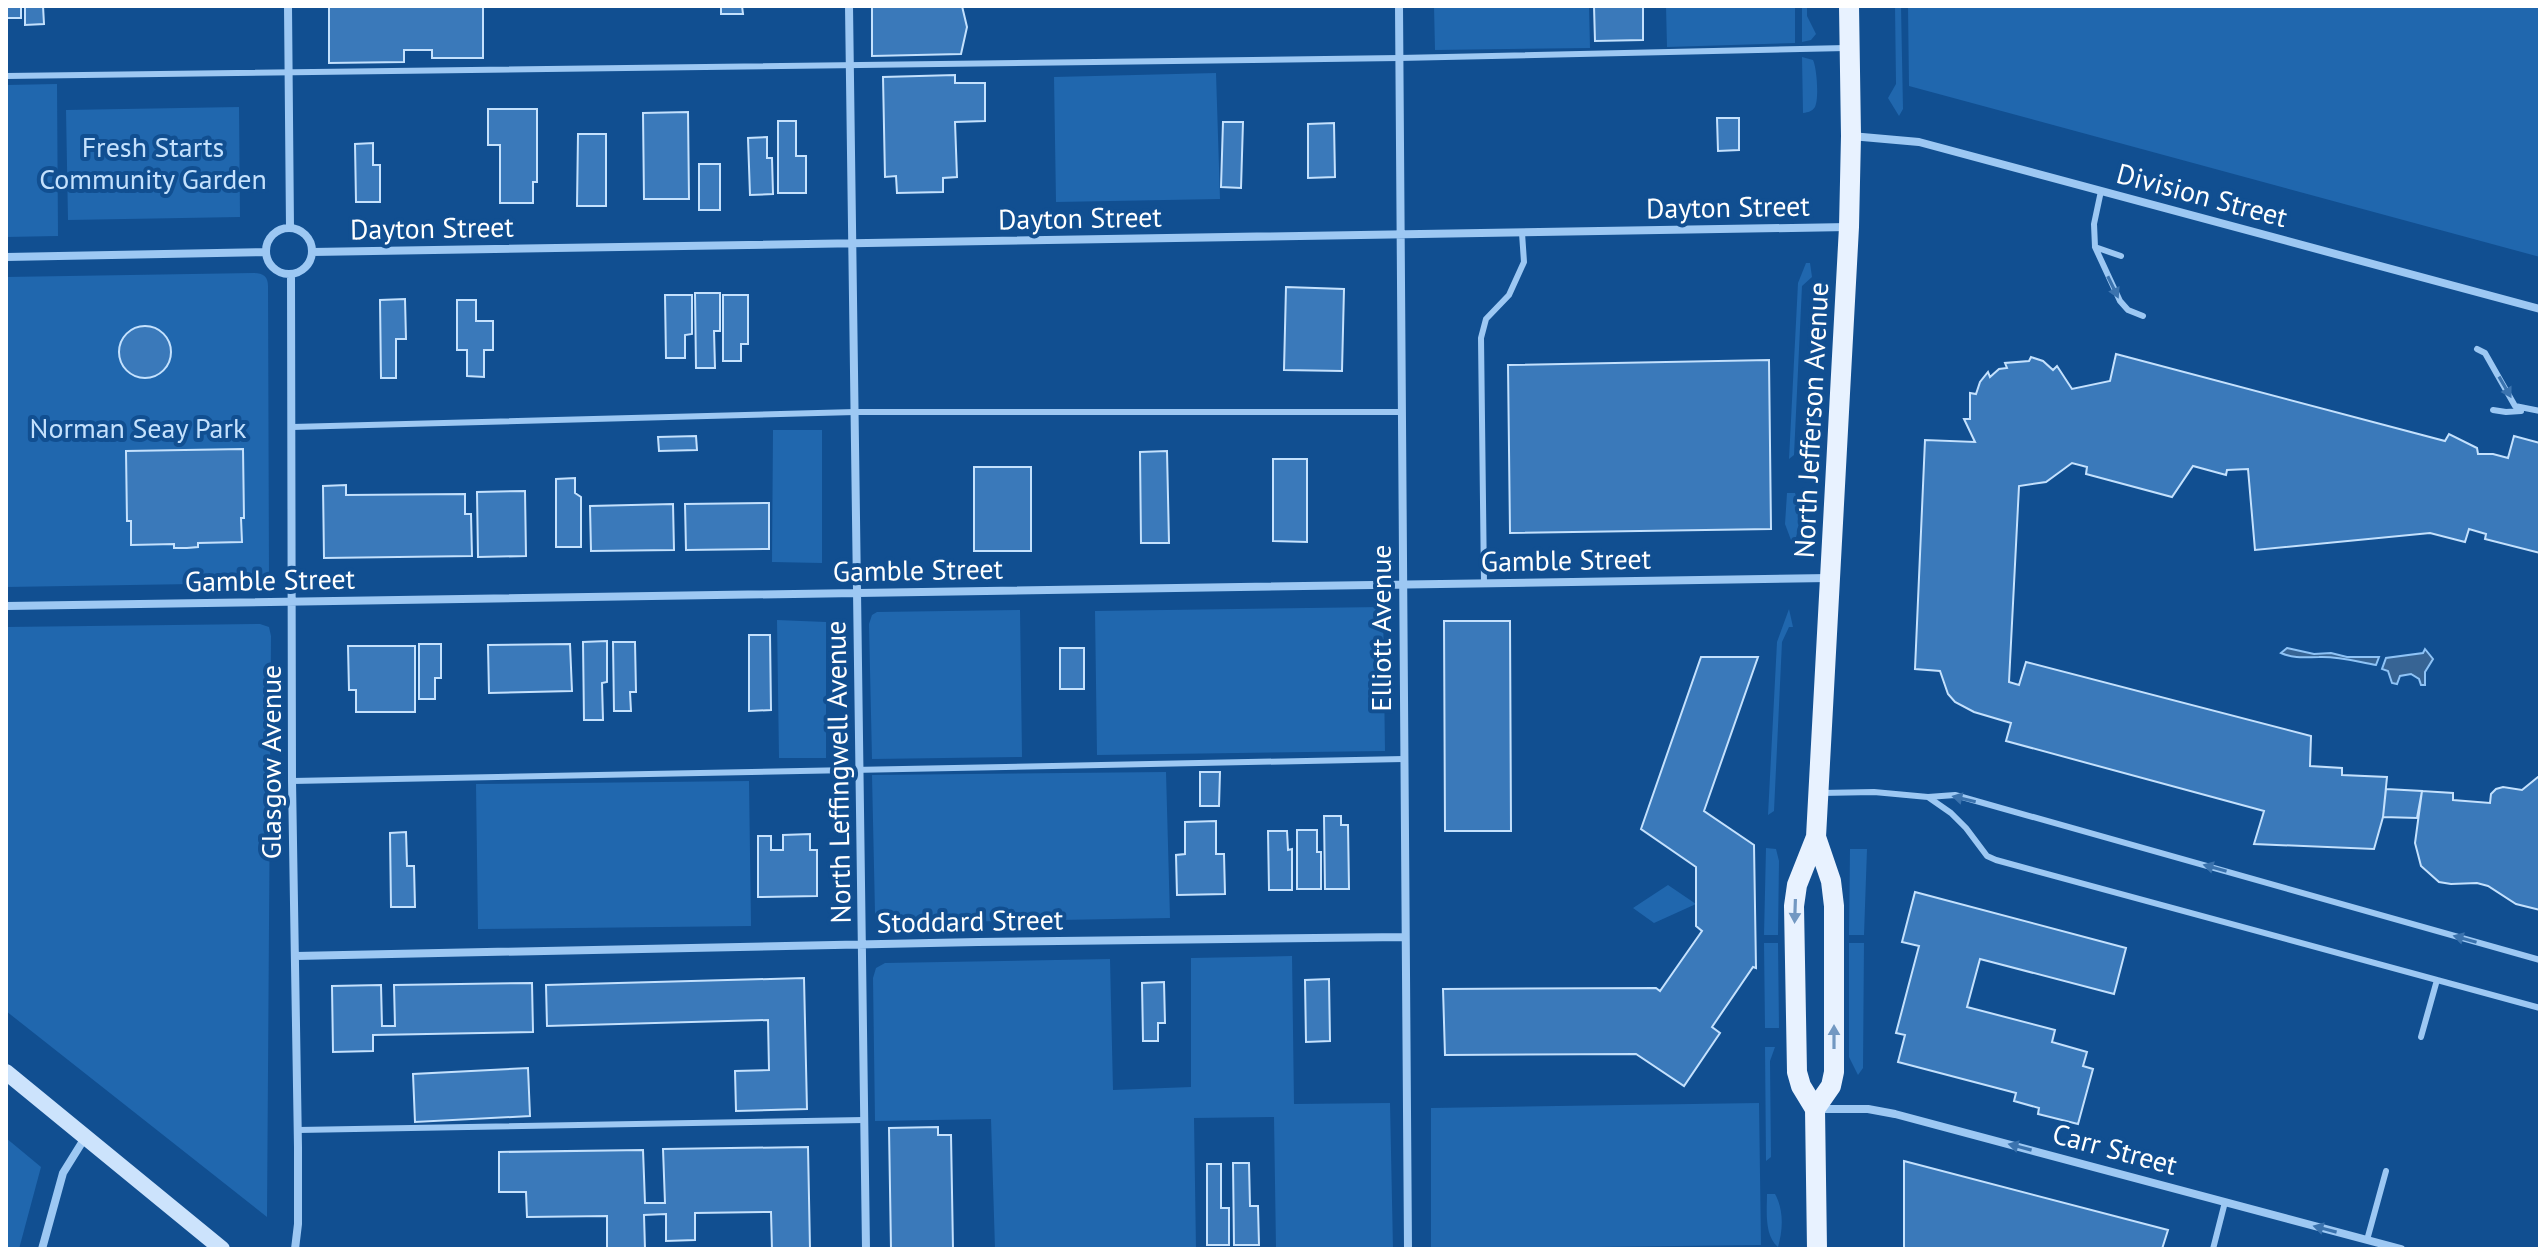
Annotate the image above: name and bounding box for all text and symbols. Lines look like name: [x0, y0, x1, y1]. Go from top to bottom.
park label: Fresh Starts Community Garden: [39, 128, 267, 197]
street label: Division Street: [2113, 154, 2292, 235]
street label: Dayton Street: [1646, 187, 1811, 226]
street label: Dayton Street: [998, 198, 1163, 237]
street label: Dayton Street: [350, 208, 515, 247]
one-way arrow: [2106, 275, 2120, 298]
street label: North Jefferson Avenue: [1785, 281, 1836, 559]
one-way arrow: [2498, 375, 2512, 398]
park label: Norman Seay Park: [30, 409, 247, 446]
street label: Gamble Street: [1481, 540, 1652, 579]
street label: Elliott Avenue: [1362, 545, 1399, 711]
street label: Gamble Street: [833, 550, 1004, 589]
street label: Gamble Street: [185, 560, 356, 599]
street label: North Leffingwell Avenue: [816, 620, 859, 924]
street label: Glasgow Avenue: [252, 665, 289, 859]
one-way arrow: [1952, 792, 1977, 805]
one-way arrow: [2202, 862, 2227, 874]
one-way arrow: [1788, 899, 1801, 924]
street label: Stoddard Street: [876, 900, 1064, 941]
one-way arrow: [2452, 932, 2476, 945]
one-way arrow: [1828, 1024, 1840, 1049]
street label: Carr Street: [2049, 1114, 2182, 1183]
one-way arrow: [2008, 1140, 2032, 1153]
one-way arrow: [2313, 1222, 2338, 1234]

